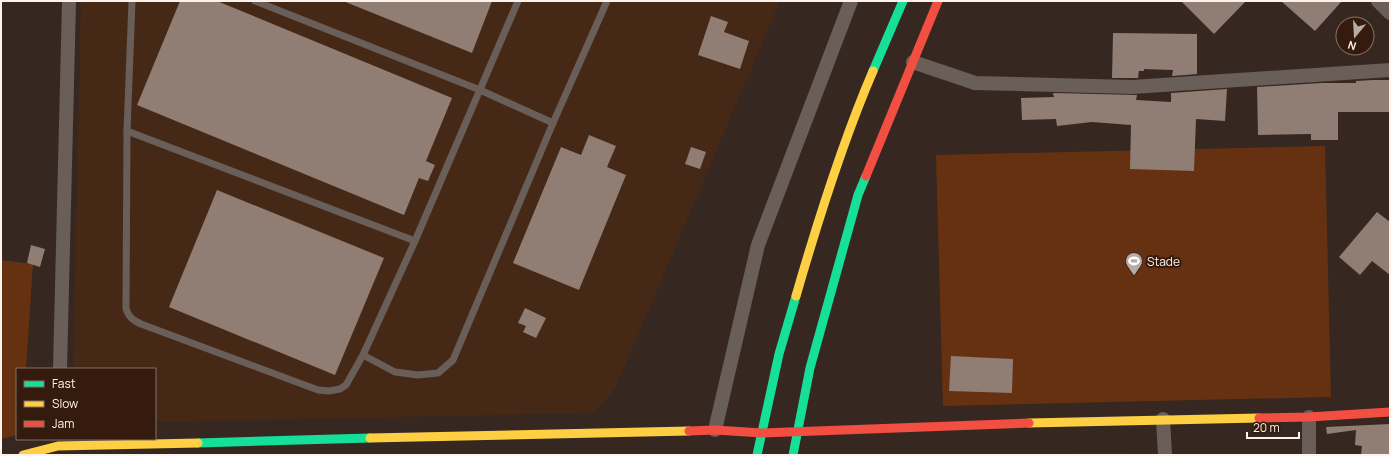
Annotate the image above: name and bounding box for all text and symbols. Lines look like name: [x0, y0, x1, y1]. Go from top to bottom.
north arrow: [1335, 16, 1375, 56]
text: N: [1346, 38, 1358, 54]
sports icon: Stade: [1124, 251, 1144, 276]
place label: Stade: [1147, 253, 1180, 270]
legend: [16, 368, 156, 440]
text: Fast: [52, 375, 76, 392]
text: Slow: [52, 395, 78, 412]
scale bar: [1247, 414, 1299, 440]
text: Jam: [52, 415, 74, 432]
text: 20 m: [1253, 419, 1280, 436]

